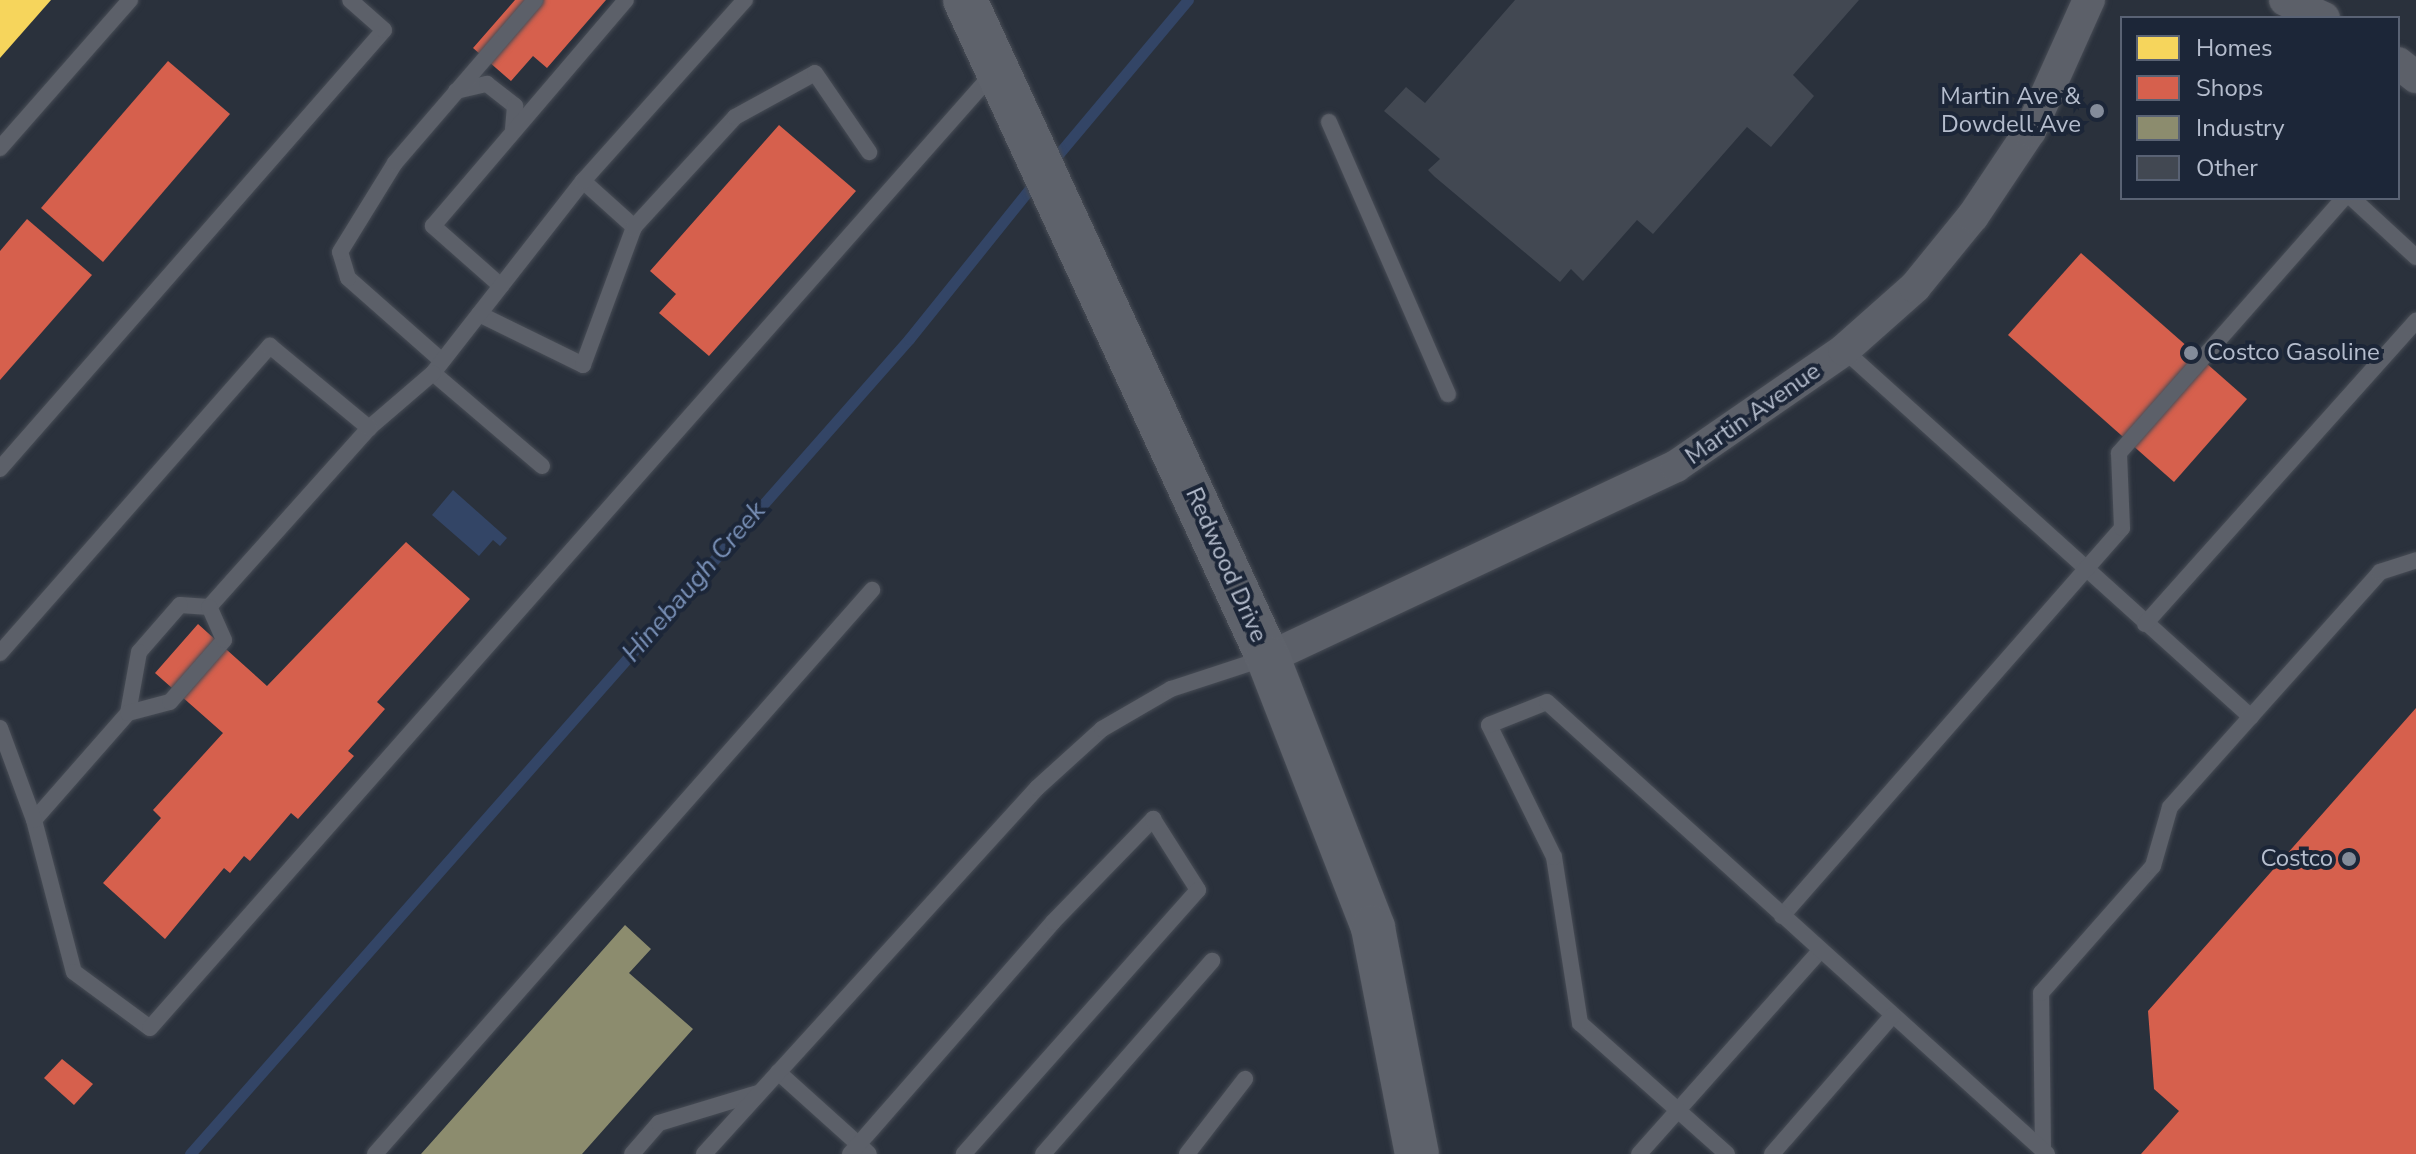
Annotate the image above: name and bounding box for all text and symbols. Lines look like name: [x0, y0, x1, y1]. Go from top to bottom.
legend: [2120, 16, 2400, 200]
text: Homes: [2196, 32, 2272, 64]
text: Shops: [2196, 72, 2263, 104]
place label: Martin Ave & Dowdell Ave: [1940, 83, 2081, 139]
marker: Martin Ave & Dowdell Ave: [2088, 102, 2106, 120]
text: Industry: [2196, 112, 2285, 144]
text: Other: [2196, 152, 2258, 184]
place label: Costco Gasoline: [2207, 339, 2380, 367]
marker: Costco Gasoline: [2182, 344, 2200, 362]
street label: Martin Avenue: [1680, 357, 1826, 471]
street label: Redwood Drive: [1179, 483, 1273, 647]
water label: Hinebaugh Creek: [616, 496, 772, 668]
place label: Costco: [2260, 845, 2333, 873]
marker: Costco: [2340, 850, 2358, 868]

